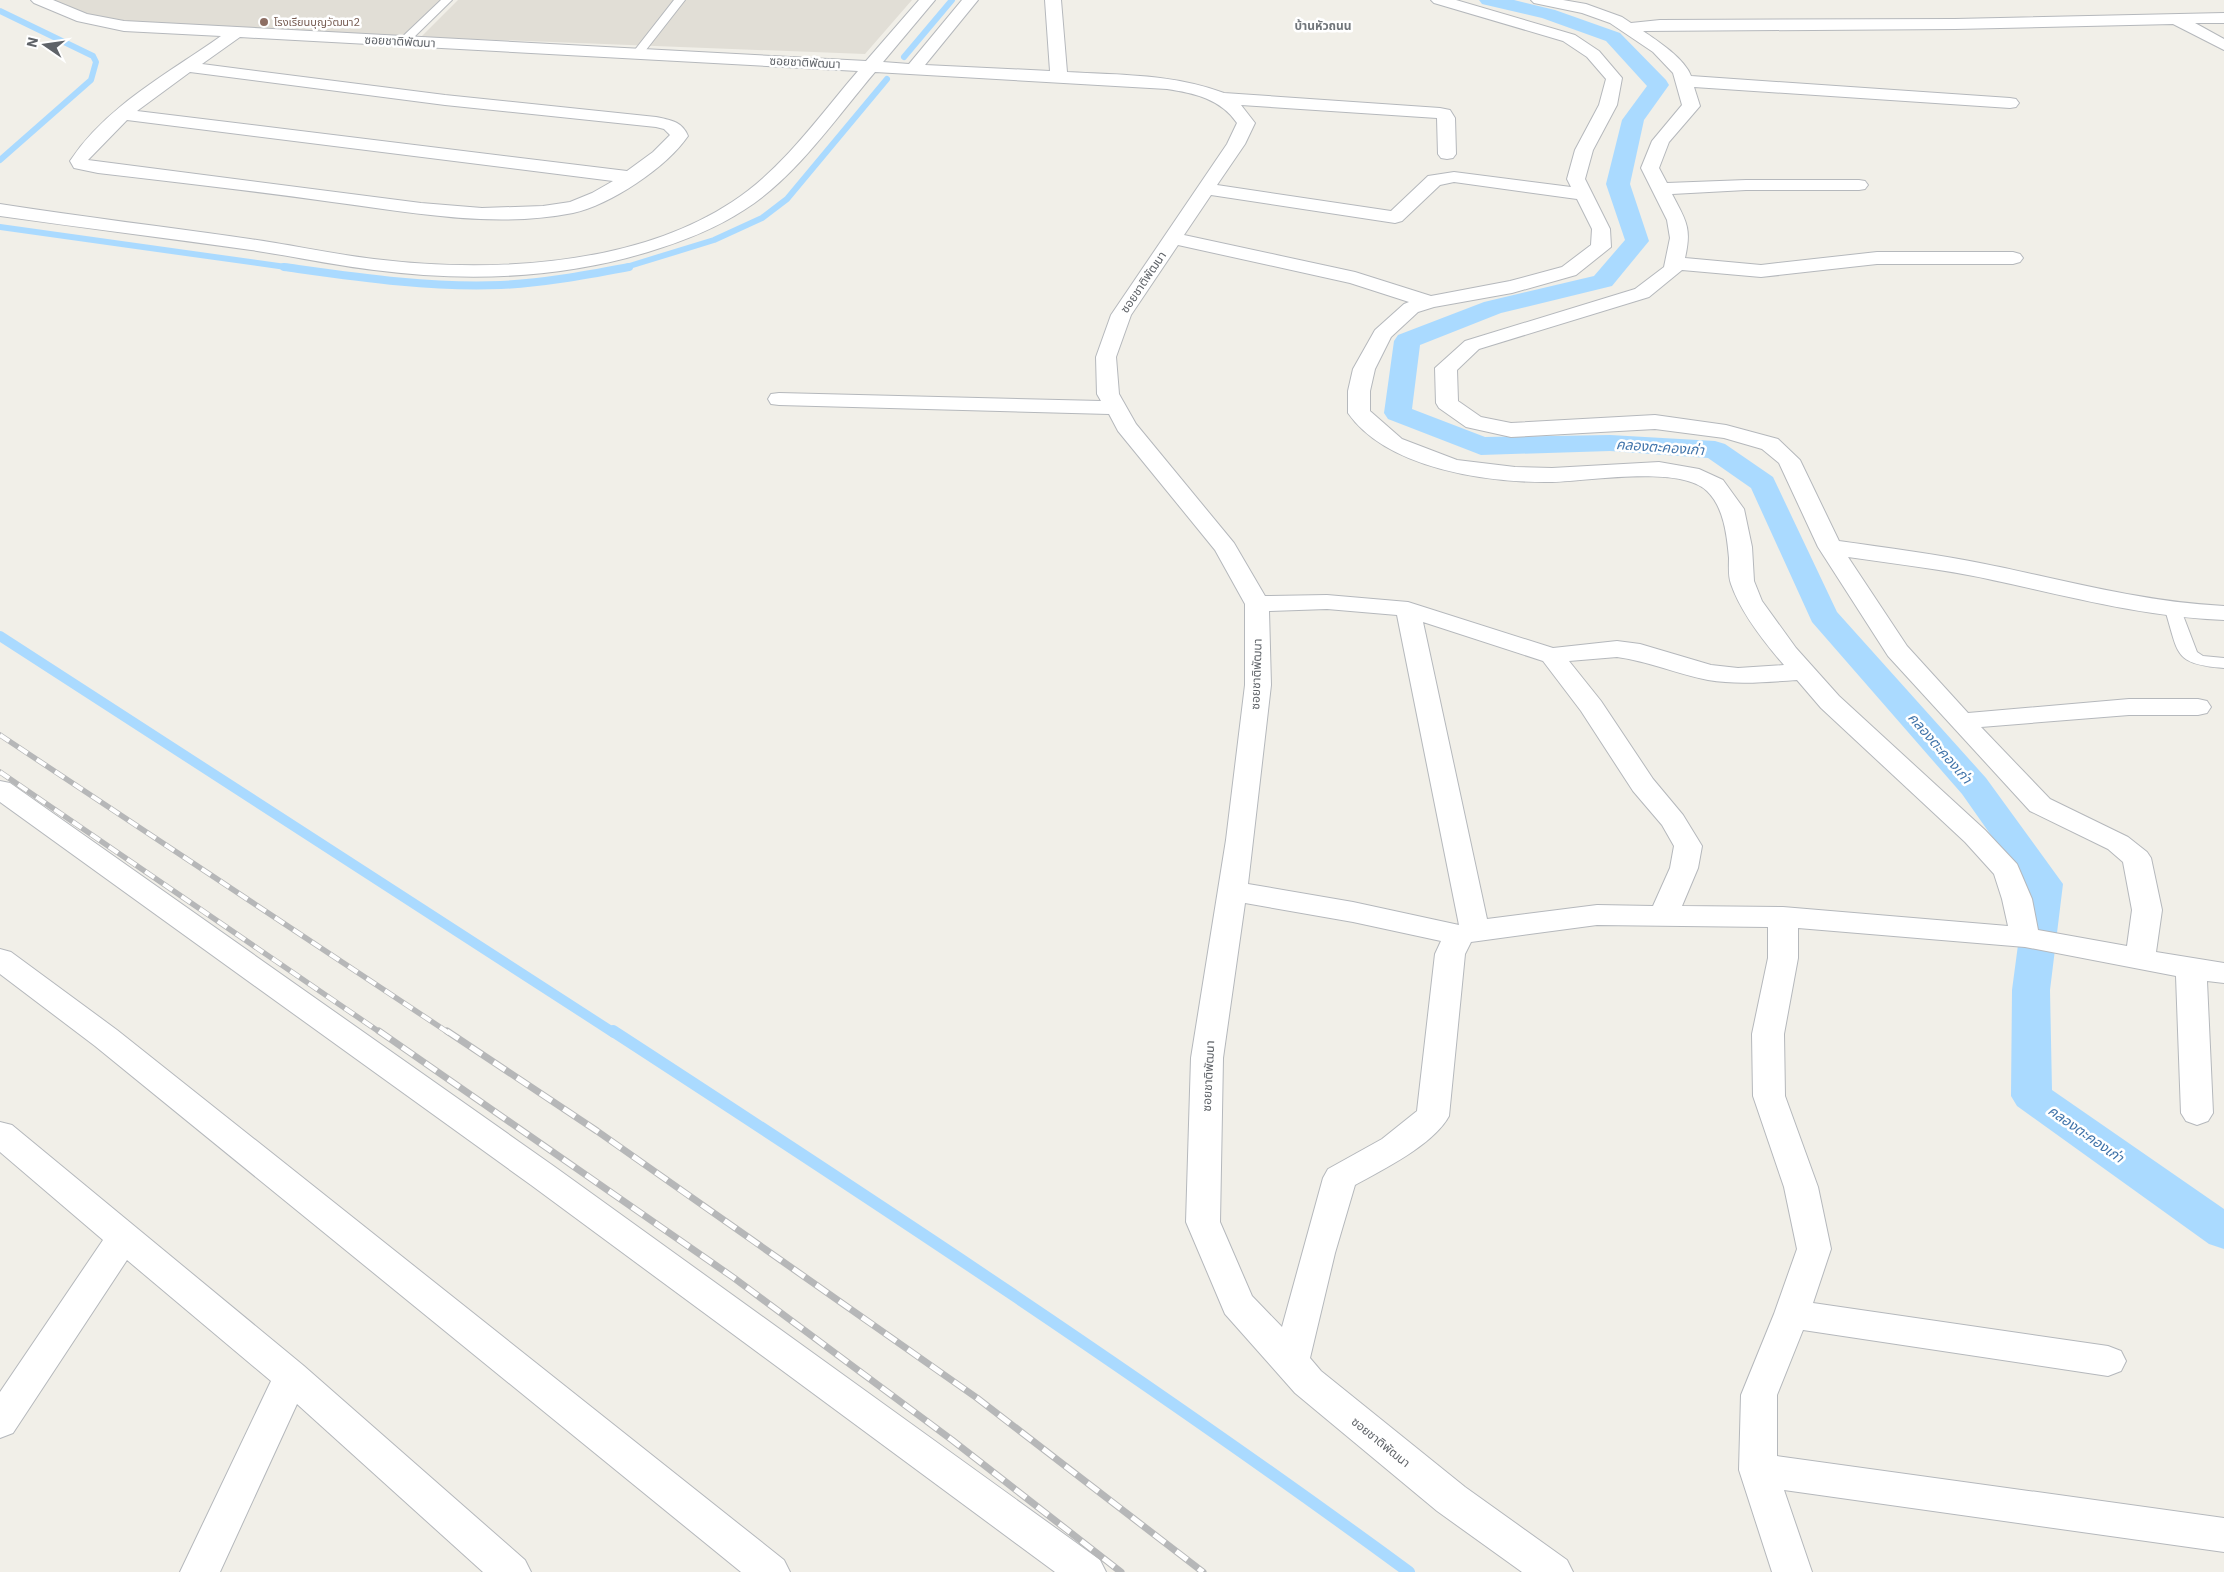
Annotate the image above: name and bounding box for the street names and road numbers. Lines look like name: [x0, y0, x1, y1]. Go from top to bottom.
street label: ซอยชาติพัฒนา: [364, 32, 436, 50]
street label: ซอยชาติพัฒนา: [769, 53, 841, 71]
street label: ซอยชาติพัฒนา: [1117, 248, 1169, 316]
street label: ซอยชาติพัฒนา: [1247, 638, 1265, 710]
street label: ซอยชาติพัฒนา: [1199, 1040, 1217, 1112]
street label: ซอยชาติพัฒนา: [1349, 1414, 1413, 1470]

